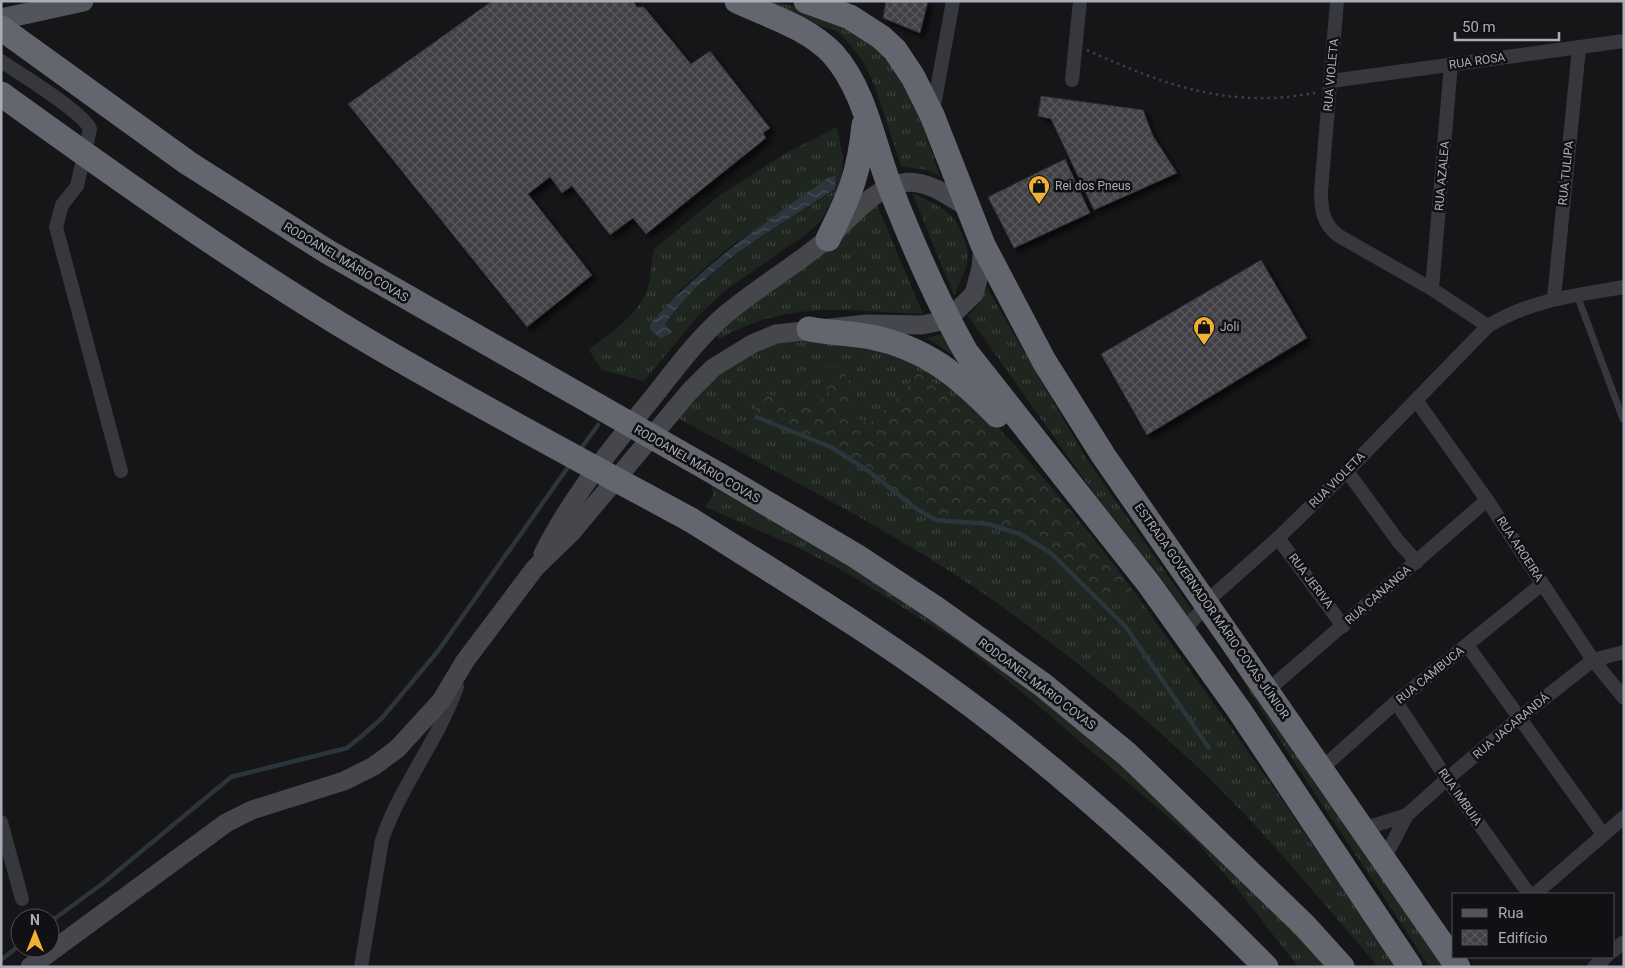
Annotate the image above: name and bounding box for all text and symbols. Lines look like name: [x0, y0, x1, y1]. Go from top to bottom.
scale bar: [1455, 10, 1559, 42]
text: 50 m: [1462, 18, 1496, 36]
street label: RUA VIOLETA: [1321, 38, 1341, 112]
street label: RUA ROSA: [1448, 50, 1506, 72]
street label: RUA AZALEA: [1432, 140, 1452, 211]
street label: RUA TULIPA: [1556, 140, 1576, 206]
shop icon: Rei dos Pneus: [1027, 174, 1051, 205]
place label: Rei dos Pneus: [1055, 179, 1131, 193]
street label: RODOANEL MÁRIO COVAS: [281, 218, 411, 305]
shop icon: Joli: [1192, 315, 1216, 346]
place label: Joli: [1220, 320, 1239, 334]
street label: RODOANEL MÁRIO COVAS: [632, 421, 763, 506]
street label: RUA VIOLETA: [1306, 449, 1368, 511]
street label: ESTRADA GOVERNADOR MÁRIO COVAS JÚNIOR: [1132, 500, 1293, 722]
street label: RUA AROEIRA: [1494, 514, 1546, 584]
street label: RUA JERIVA: [1286, 551, 1336, 611]
street label: RUA CANANGA: [1342, 563, 1414, 627]
street label: RODOANEL MÁRIO COVAS: [976, 635, 1099, 733]
street label: RUA CAMBUCA: [1393, 643, 1467, 707]
street label: RUA JACARANDÁ: [1469, 689, 1552, 762]
street label: RUA IMBUIA: [1435, 766, 1485, 828]
legend: [1452, 893, 1615, 958]
text: Rua: [1498, 904, 1524, 922]
north arrow: [10, 908, 60, 958]
text: N: [30, 912, 40, 928]
text: Edifício: [1498, 929, 1547, 947]

